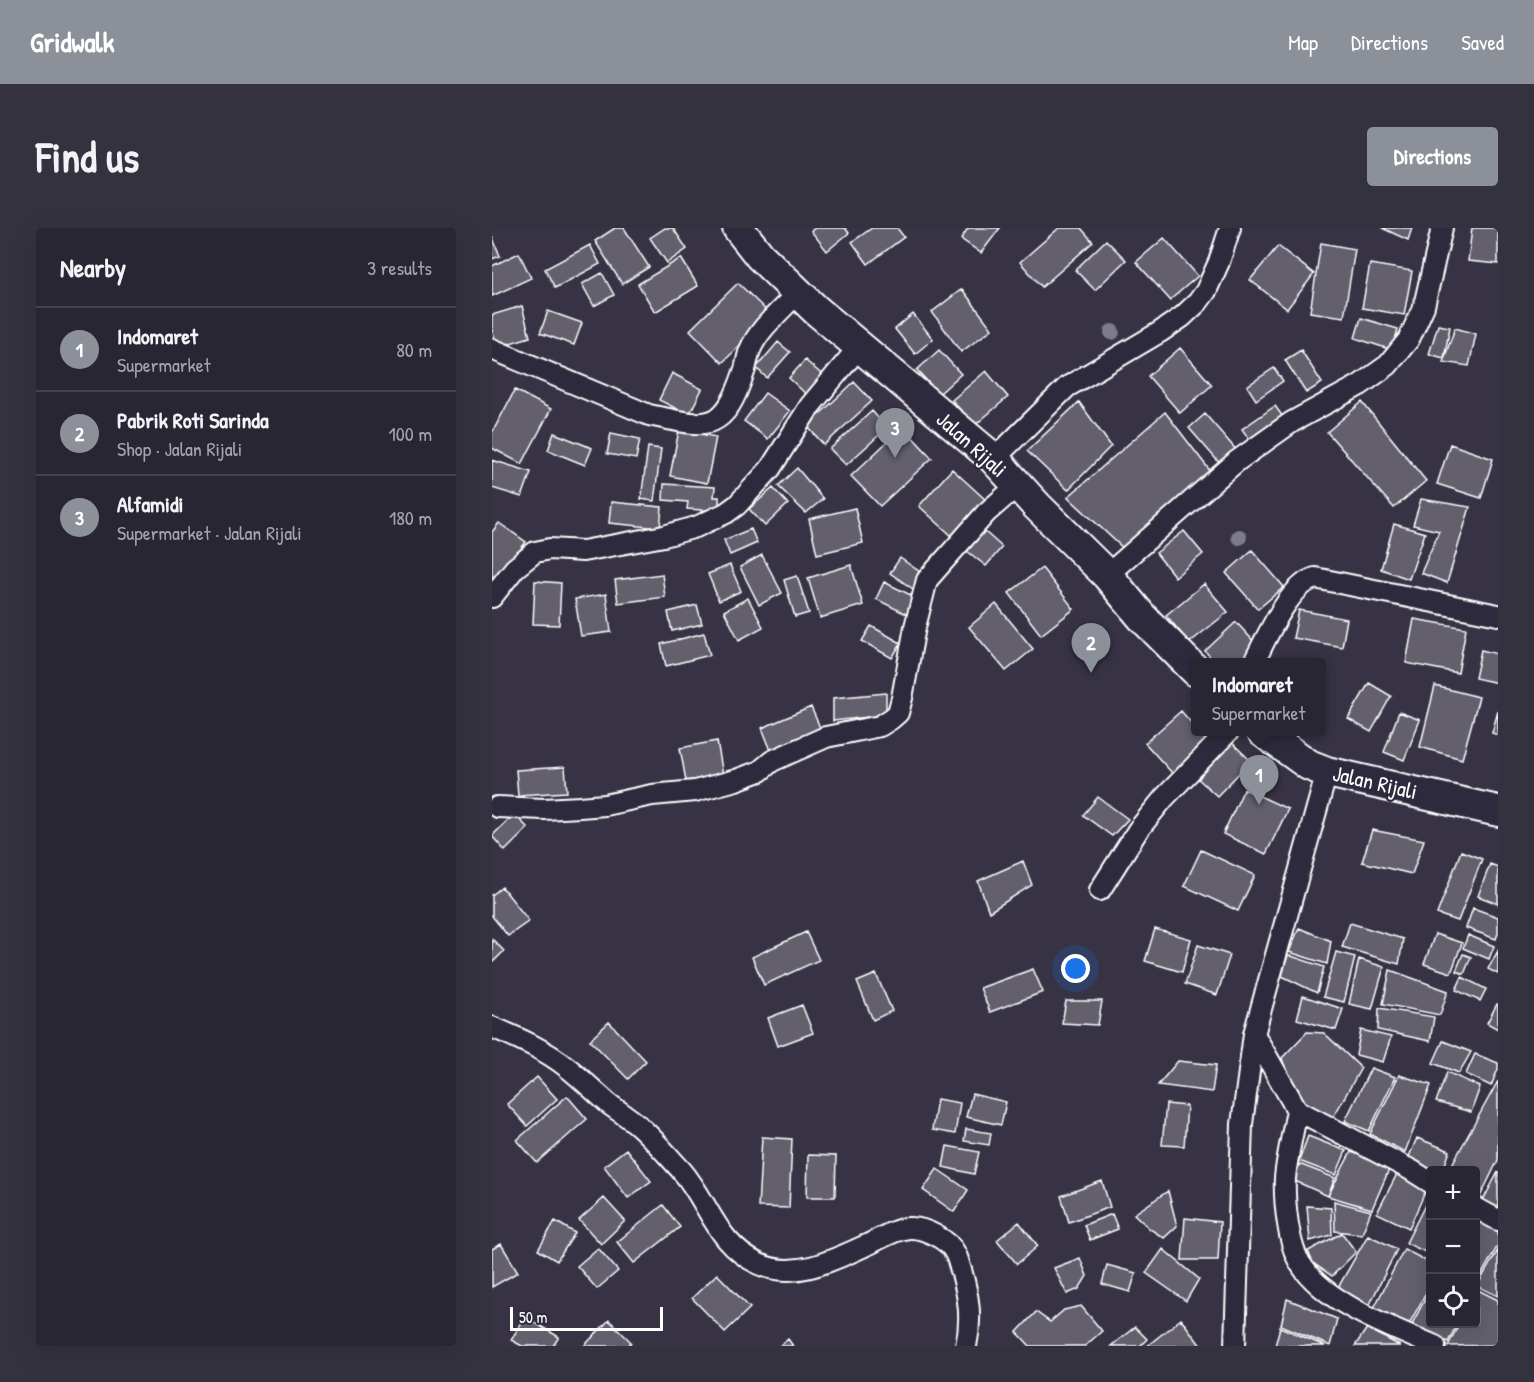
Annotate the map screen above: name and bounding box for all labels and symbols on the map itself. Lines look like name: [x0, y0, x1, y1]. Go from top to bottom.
street label: Jalan Rijali: [930, 404, 1014, 484]
pin: 3: [876, 408, 914, 458]
pin: 2: [1072, 624, 1110, 673]
pin: 1: [1240, 756, 1278, 805]
street label: Jalan Rijali: [1330, 758, 1420, 806]
your location: [1061, 954, 1090, 983]
scale bar: [510, 1304, 663, 1332]

